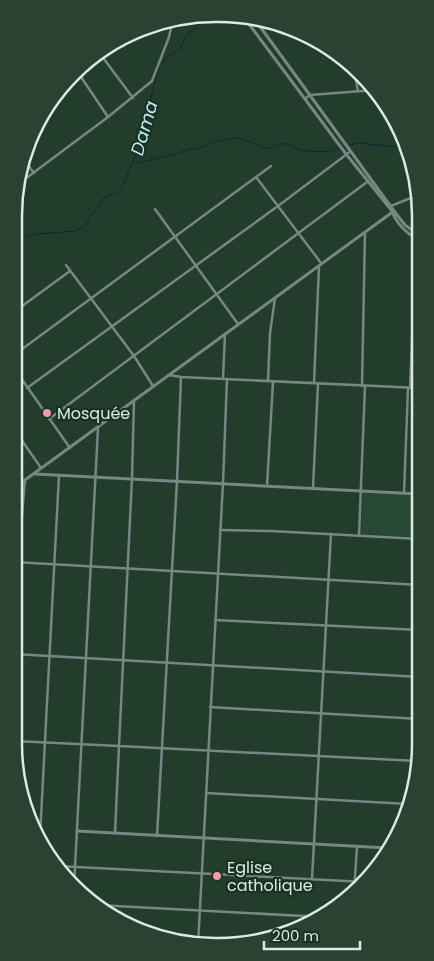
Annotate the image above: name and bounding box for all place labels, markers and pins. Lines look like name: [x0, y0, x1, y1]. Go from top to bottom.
place label: Mosquée: [57, 402, 130, 425]
marker: Mosquée: [41, 407, 53, 419]
place label: Eglise catholique: [227, 856, 313, 897]
marker: Eglise catholique: [211, 870, 223, 882]

